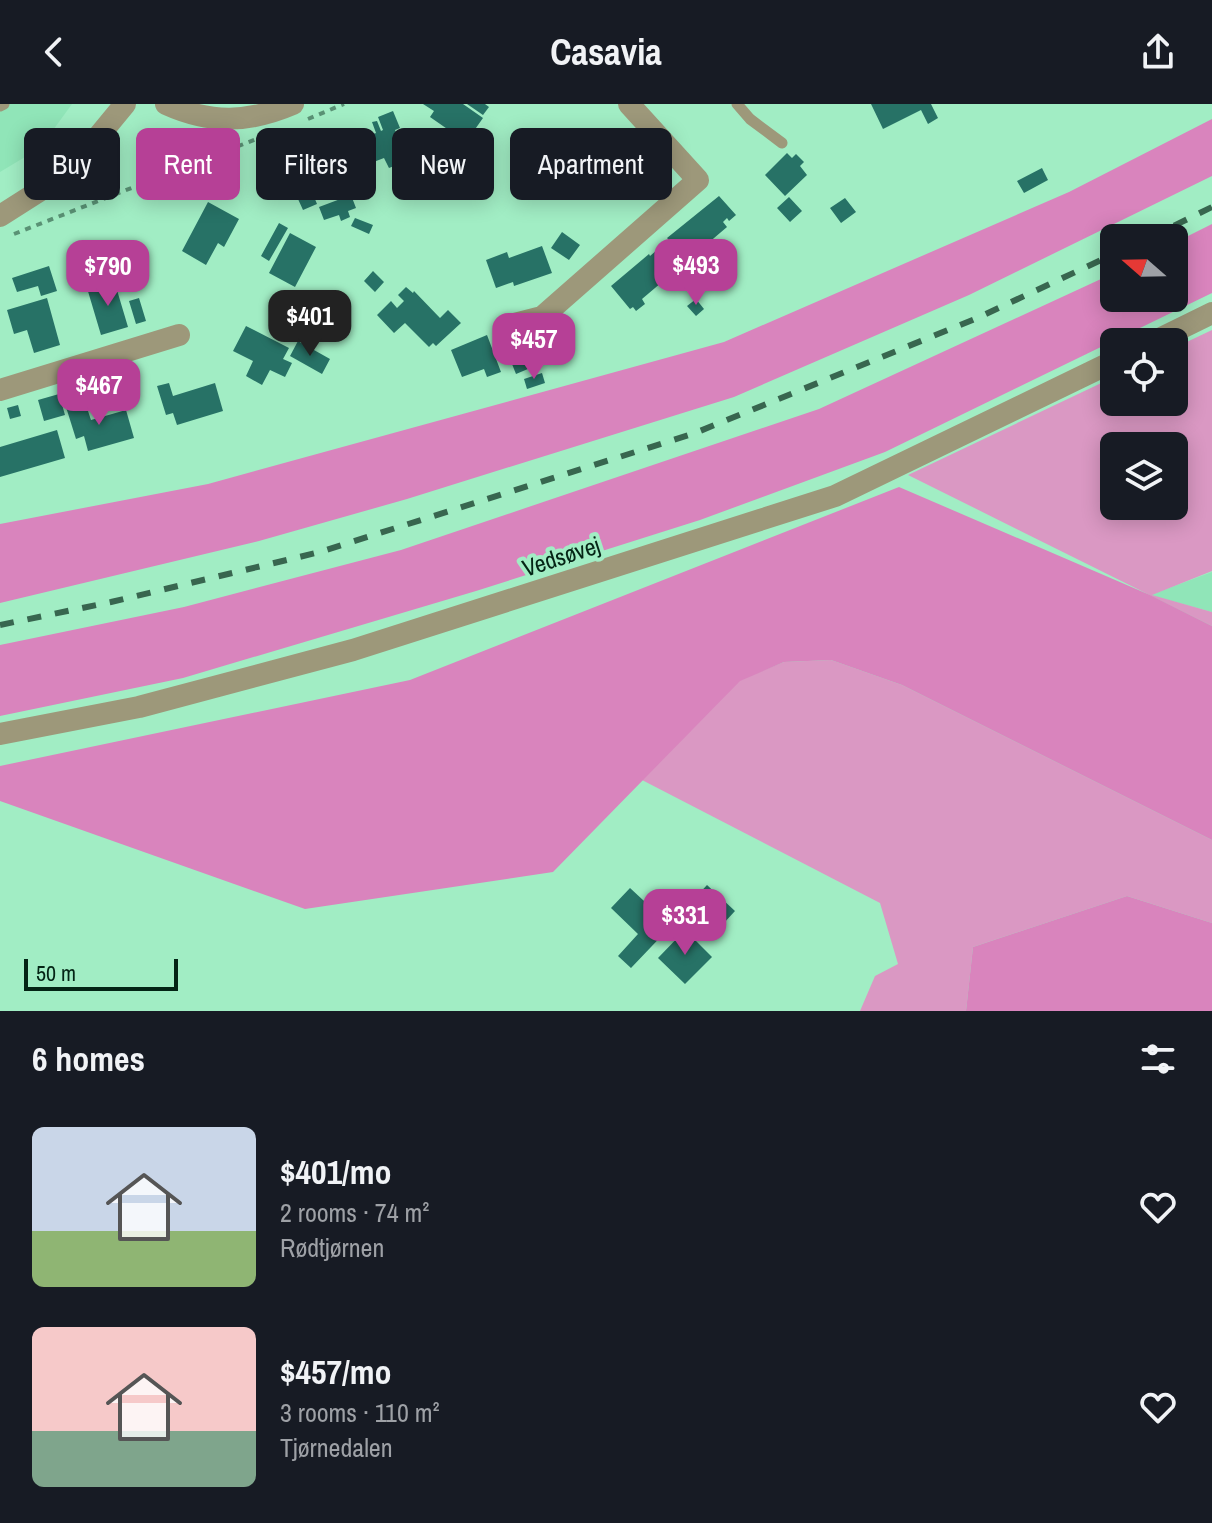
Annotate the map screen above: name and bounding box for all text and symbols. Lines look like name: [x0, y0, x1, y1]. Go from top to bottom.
text: Casavia: [550, 28, 662, 76]
icon: back: [32, 30, 76, 74]
icon: share: [1136, 30, 1180, 74]
chip: Buy: [24, 128, 120, 200]
chip: Rent: [136, 128, 240, 200]
chip: Filters: [256, 128, 376, 200]
chip: New: [392, 128, 494, 200]
chip: Apartment: [510, 128, 672, 200]
north arrow: [1100, 224, 1188, 312]
map controls: [1100, 224, 1188, 520]
pin: $493: [649, 239, 743, 307]
pin: $790: [61, 240, 155, 308]
text: $493: [672, 247, 720, 282]
text: $790: [84, 248, 132, 283]
pin: $401: [263, 290, 357, 358]
text: $401: [286, 298, 334, 333]
pin: $457: [487, 313, 581, 381]
text: $457: [510, 321, 558, 356]
button: locate: [1100, 328, 1188, 416]
pin: $467: [52, 359, 146, 427]
text: $467: [75, 367, 123, 402]
button: layers: [1100, 432, 1188, 520]
street label: Vedsøvej: [518, 528, 604, 584]
pin: $331: [638, 889, 732, 957]
text: $331: [661, 897, 709, 932]
scale bar: [24, 955, 178, 991]
text: 50 m: [36, 958, 76, 988]
text: 6 homes: [32, 1036, 145, 1082]
icon: filters: [1136, 1037, 1180, 1081]
text: $401/mo: [280, 1149, 392, 1195]
icon: home: [96, 1159, 192, 1255]
icon: heart: [1136, 1185, 1180, 1229]
text: 2 rooms · 74 m²: [280, 1195, 429, 1230]
text: Rødtjørnen: [280, 1230, 384, 1265]
text: $457/mo: [280, 1349, 392, 1395]
icon: home: [96, 1359, 192, 1455]
icon: heart: [1136, 1385, 1180, 1429]
text: 3 rooms · 110 m²: [280, 1395, 440, 1430]
text: Tjørnedalen: [280, 1430, 393, 1465]

